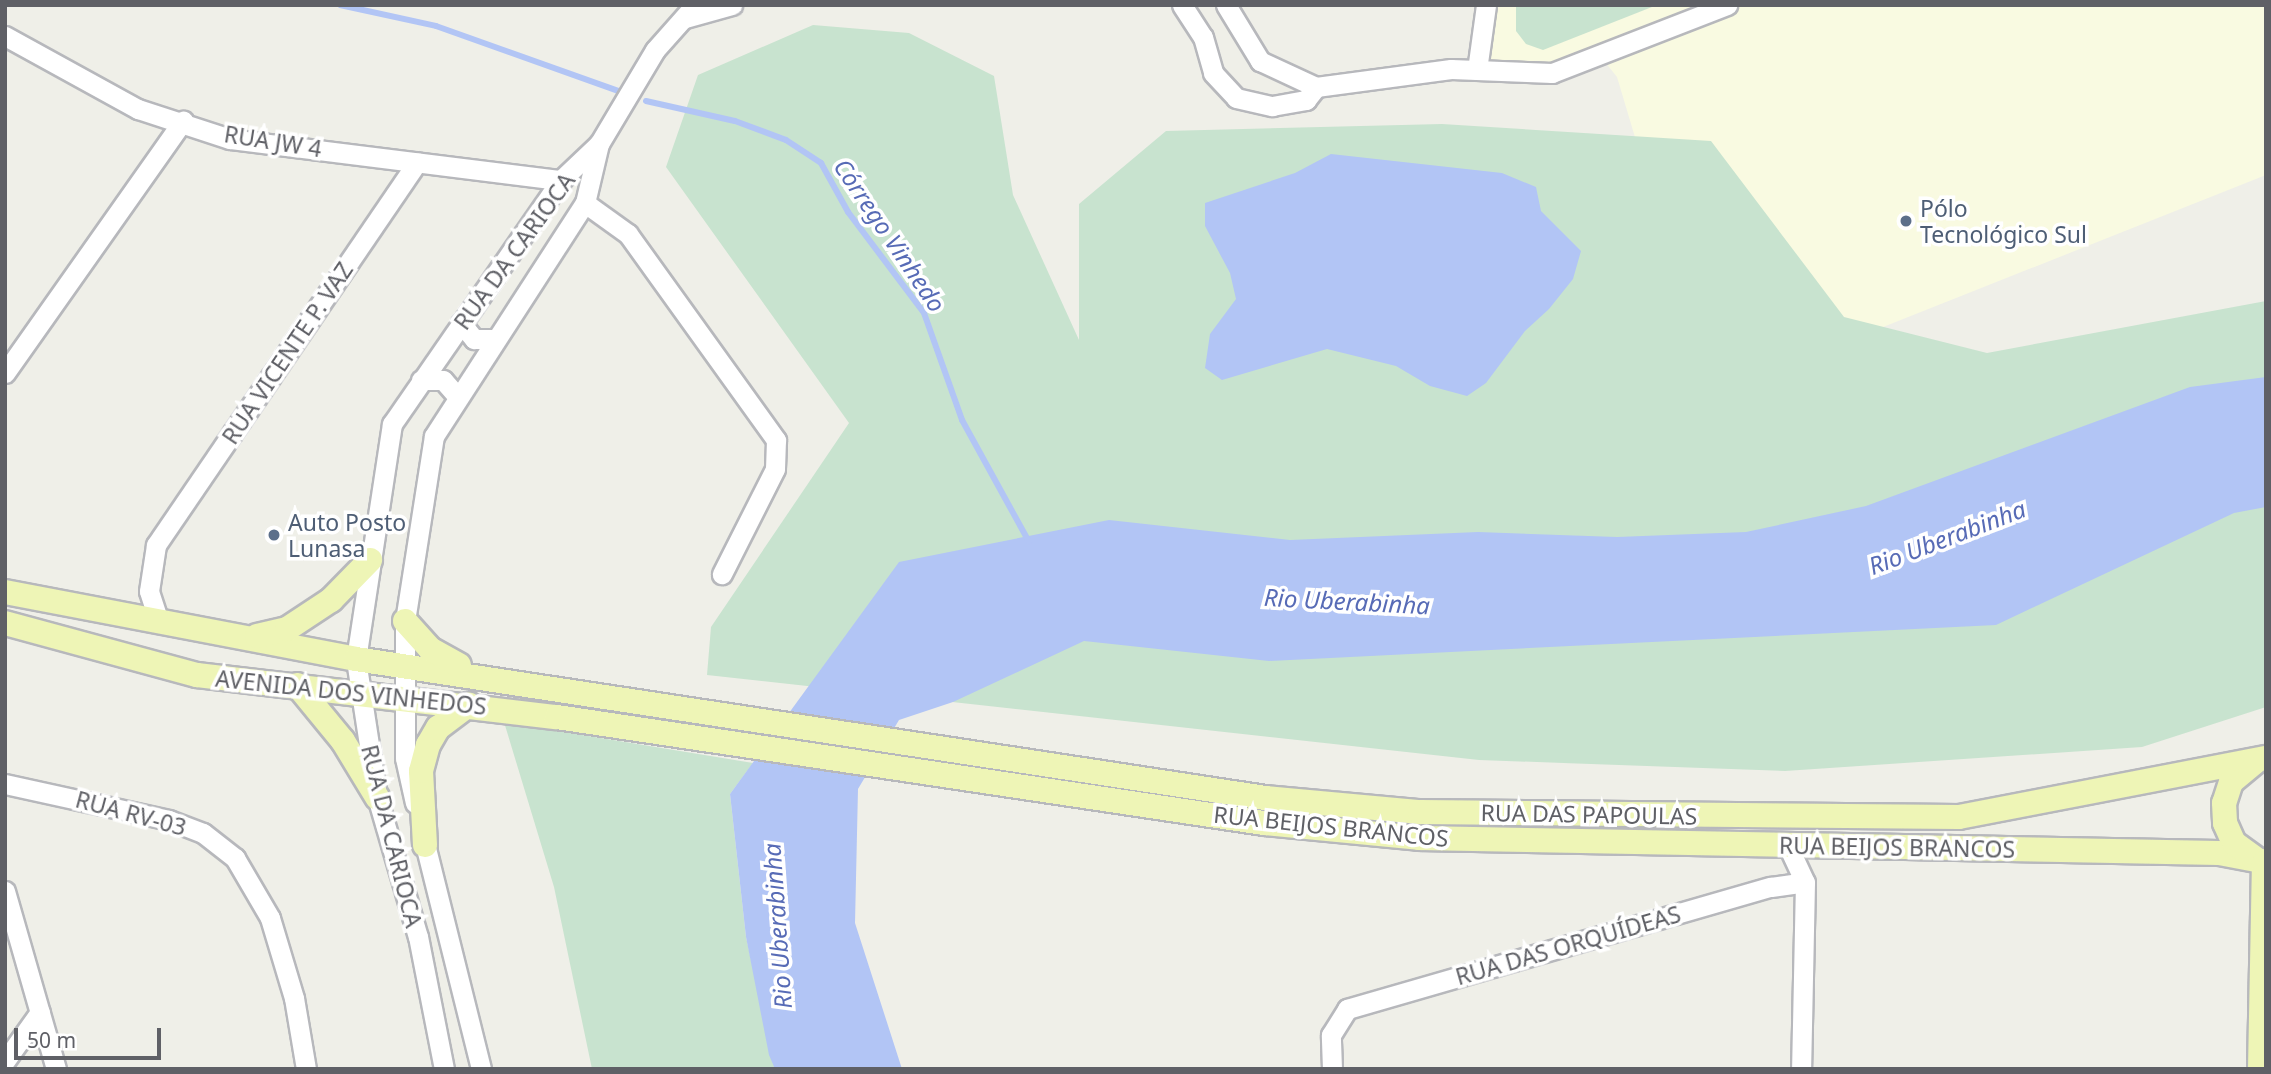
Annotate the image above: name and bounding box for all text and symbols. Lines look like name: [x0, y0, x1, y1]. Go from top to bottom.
street label: RUA JW 4: [222, 120, 324, 162]
water label: Córrego Vinhedo: [828, 153, 952, 317]
street label: RUA DA CARIOCA: [448, 167, 580, 335]
place label: Pólo Tecnológico Sul: [1920, 194, 2087, 248]
marker: Pólo Tecnológico Sul: [1898, 213, 1914, 229]
street label: RUA VICENTE P. VAZ: [216, 257, 358, 449]
water label: Rio Uberabinha: [1864, 494, 2030, 580]
place label: Auto Posto Lunasa: [288, 508, 406, 562]
marker: Auto Posto Lunasa: [266, 527, 282, 543]
water label: Rio Uberabinha: [1263, 582, 1431, 620]
street label: AVENIDA DOS VINHEDOS: [214, 664, 488, 720]
street label: RUA DA CARIOCA: [356, 742, 428, 930]
street label: RUA RV-03: [73, 785, 189, 841]
street label: RUA DAS PAPOULAS: [1480, 798, 1698, 830]
street label: RUA BEIJOS BRANCOS: [1212, 800, 1450, 852]
street label: RUA BEIJOS BRANCOS: [1779, 831, 2015, 863]
water label: Rio Uberabinha: [757, 842, 797, 1010]
street label: RUA DAS ORQUÍDEAS: [1452, 900, 1684, 990]
scale bar: [18, 1014, 164, 1058]
text: 50 m: [27, 1026, 76, 1054]

